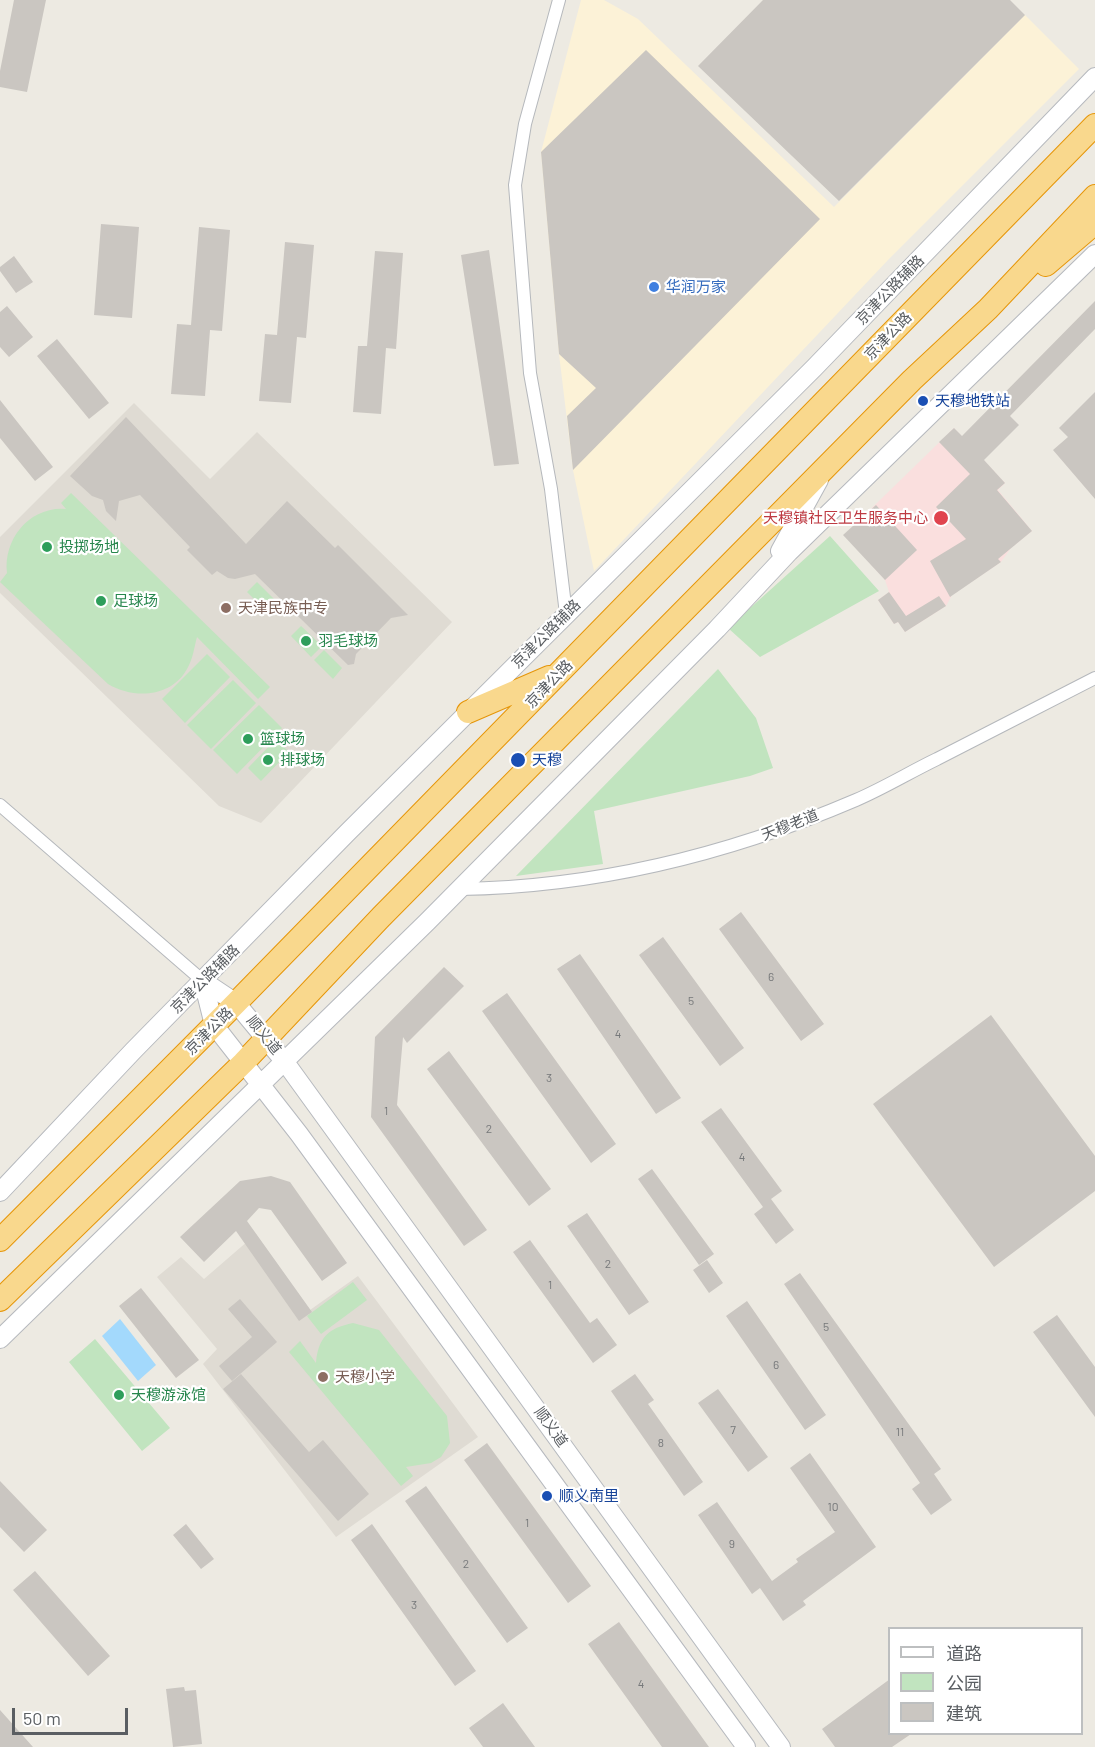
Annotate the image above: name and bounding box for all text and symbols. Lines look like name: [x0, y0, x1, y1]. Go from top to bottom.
street label: 京津公路辅路: [852, 251, 928, 329]
place label: 华润万家: [666, 278, 726, 296]
marker: 华润万家: [647, 280, 661, 294]
street label: 京津公路: [861, 308, 915, 364]
place label: 天穆地铁站: [935, 392, 1010, 410]
marker: 天穆地铁站: [916, 394, 930, 408]
place label: 天穆镇社区卫生服务中心: [763, 509, 928, 527]
marker: 天穆镇社区卫生服务中心: [932, 509, 950, 527]
place label: 投掷场地: [59, 538, 119, 556]
marker: 投掷场地: [40, 540, 54, 554]
place label: 足球场: [113, 592, 158, 610]
marker: 足球场: [94, 594, 108, 608]
street label: 京津公路辅路: [508, 596, 584, 672]
place label: 天津民族中专: [238, 599, 328, 617]
marker: 天津民族中专: [219, 601, 233, 615]
place label: 羽毛球场: [318, 632, 378, 650]
marker: 羽毛球场: [299, 634, 313, 648]
street label: 京津公路: [522, 656, 576, 712]
place label: 篮球场: [260, 730, 305, 748]
marker: 篮球场: [241, 732, 255, 746]
place label: 排球场: [280, 751, 325, 769]
marker: 天穆: [509, 751, 527, 769]
place label: 天穆: [532, 751, 562, 769]
marker: 排球场: [261, 753, 275, 767]
street label: 天穆老道: [759, 806, 821, 844]
street label: 京津公路辅路: [167, 941, 243, 1017]
house number: 6: [768, 970, 774, 984]
house number: 5: [688, 994, 694, 1008]
street label: 京津公路: [181, 1003, 237, 1059]
street label: 顺义道: [243, 1012, 285, 1058]
house number: 4: [615, 1027, 621, 1041]
house number: 3: [546, 1071, 552, 1085]
house number: 1: [384, 1104, 388, 1118]
house number: 2: [486, 1122, 492, 1136]
house number: 4: [739, 1150, 745, 1164]
house number: 2: [605, 1257, 611, 1271]
house number: 1: [548, 1278, 552, 1292]
house number: 5: [823, 1320, 829, 1334]
house number: 6: [773, 1358, 779, 1372]
place label: 天穆小学: [335, 1368, 395, 1386]
marker: 天穆小学: [316, 1370, 330, 1384]
place label: 天穆游泳馆: [131, 1386, 206, 1404]
marker: 天穆游泳馆: [112, 1388, 126, 1402]
street label: 顺义道: [530, 1404, 572, 1450]
house number: 7: [730, 1423, 736, 1437]
house number: 11: [896, 1425, 904, 1439]
house number: 8: [658, 1436, 664, 1450]
place label: 顺义南里: [559, 1487, 619, 1505]
marker: 顺义南里: [540, 1489, 554, 1503]
house number: 10: [828, 1500, 838, 1514]
house number: 1: [525, 1516, 529, 1530]
house number: 9: [729, 1537, 735, 1551]
house number: 2: [463, 1557, 469, 1571]
house number: 3: [411, 1598, 417, 1612]
legend: [888, 1627, 1083, 1735]
text: 道路: [946, 1642, 982, 1664]
text: 公园: [946, 1672, 982, 1694]
house number: 4: [638, 1677, 644, 1691]
scale bar: [15, 1696, 130, 1734]
text: 建筑: [946, 1702, 982, 1724]
text: 50 m: [23, 1707, 61, 1729]

